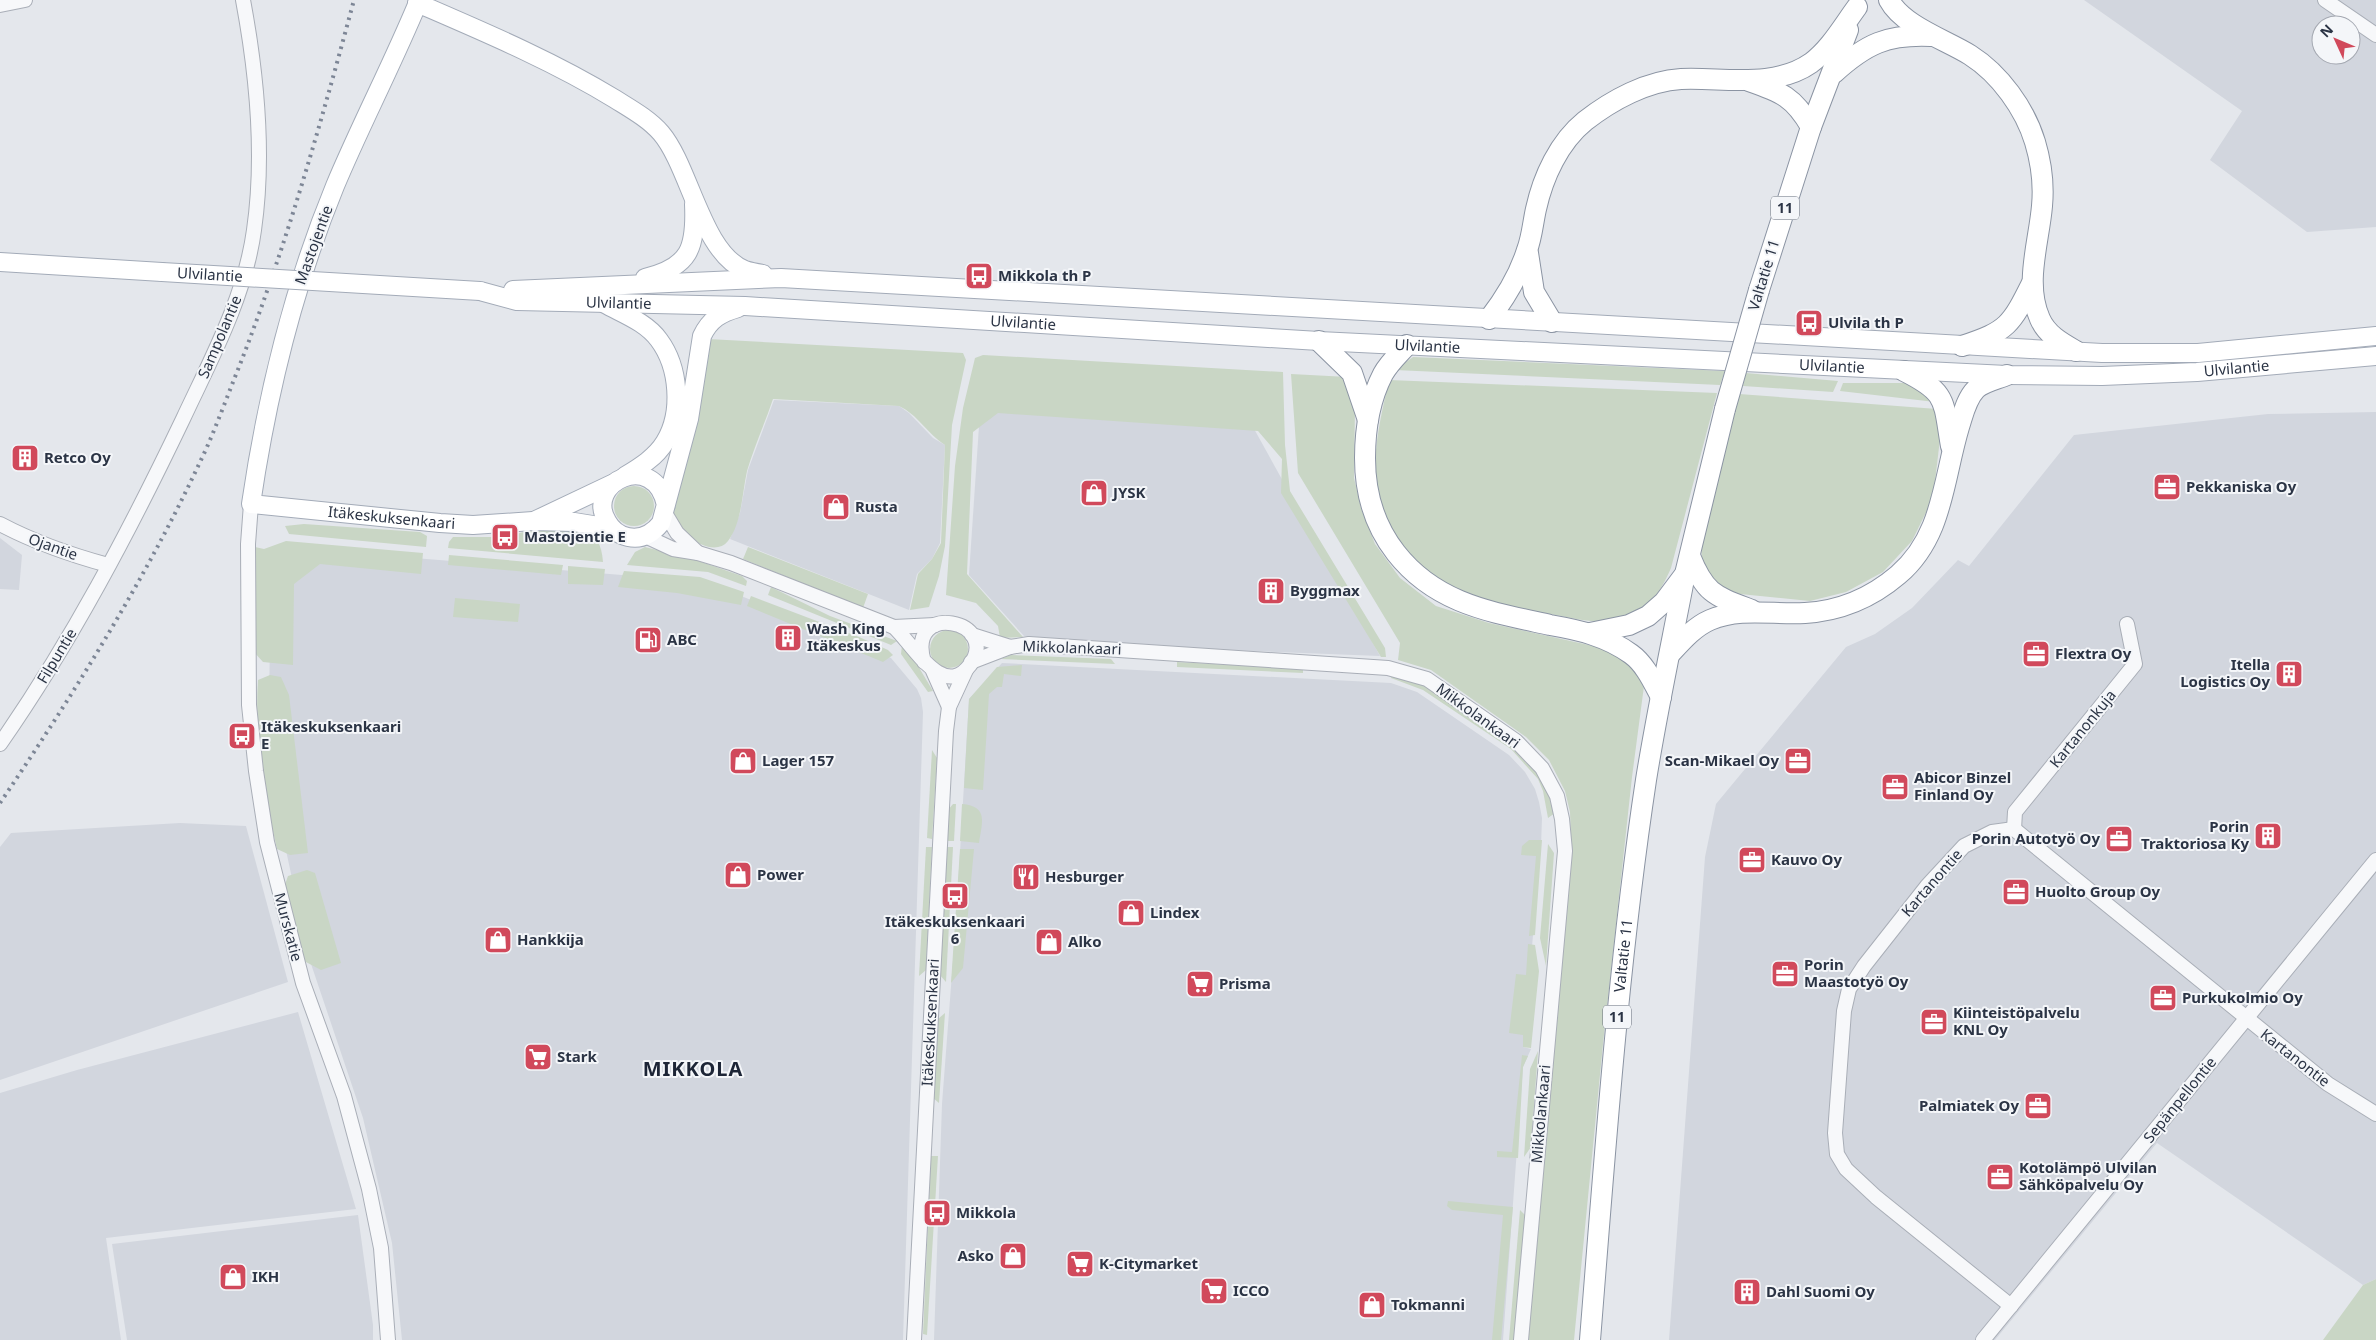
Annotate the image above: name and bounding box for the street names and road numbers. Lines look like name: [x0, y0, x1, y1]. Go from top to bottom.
road number: 11: [1771, 197, 1799, 220]
street label: Mastojentie: [289, 202, 337, 287]
street label: Valtatie 11: [1743, 237, 1783, 313]
street label: Ulvilantie: [177, 262, 243, 286]
street label: Sampolantie: [193, 292, 246, 381]
street label: Ulvilantie: [586, 292, 652, 313]
street label: Ulvilantie: [990, 310, 1057, 334]
street label: Ulvilantie: [1394, 334, 1461, 357]
street label: Ulvilantie: [1799, 354, 1865, 377]
street label: Ulvilantie: [2203, 355, 2270, 380]
street label: Itäkeskuksenkaari: [327, 501, 456, 533]
street label: Ojantie: [26, 528, 81, 564]
street label: Filpuntie: [32, 624, 80, 687]
street label: Mikkolankaari: [1022, 635, 1122, 659]
street label: Mikkolankaari: [1433, 678, 1525, 752]
street label: Kartanonkuja: [2045, 685, 2120, 772]
street label: Kartanontie: [1896, 844, 1966, 920]
street label: Murskatie: [270, 890, 308, 963]
street label: Valtatie 11: [1609, 918, 1637, 993]
street label: Itäkeskuksenkaari: [916, 958, 943, 1087]
road number: 11: [1603, 1006, 1631, 1028]
street label: Kartanontie: [2257, 1024, 2335, 1091]
street label: Sepänpellontie: [2138, 1052, 2220, 1147]
street label: Mikkolankaari: [1526, 1064, 1554, 1164]

